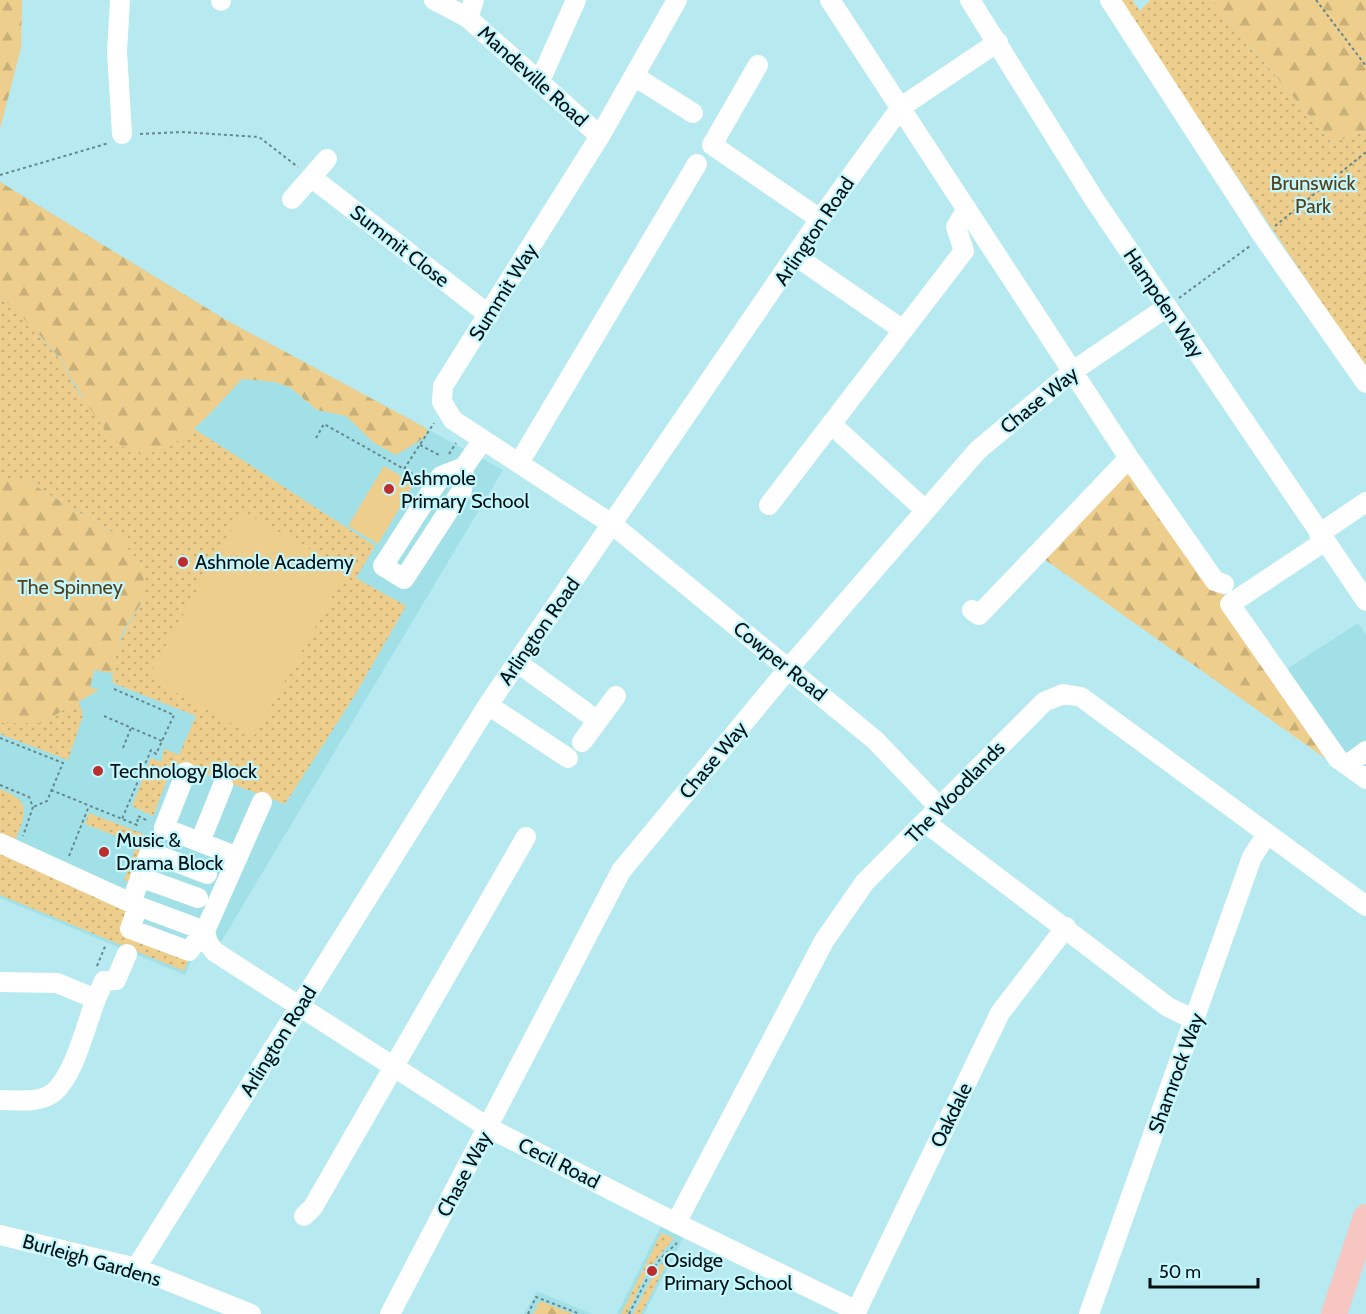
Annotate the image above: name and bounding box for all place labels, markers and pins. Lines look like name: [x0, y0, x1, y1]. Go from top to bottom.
place label: Ashmole Primary School: [401, 466, 529, 513]
marker: Ashmole Primary School: [382, 482, 396, 496]
place label: Ashmole Academy: [195, 550, 354, 574]
marker: Ashmole Academy: [176, 555, 190, 569]
place label: Technology Block: [110, 759, 257, 783]
marker: Technology Block: [91, 764, 105, 778]
place label: Music & Drama Block: [116, 828, 223, 875]
marker: Music & Drama Block: [97, 845, 111, 859]
place label: Osidge Primary School: [664, 1248, 792, 1295]
marker: Osidge Primary School: [645, 1264, 659, 1278]

